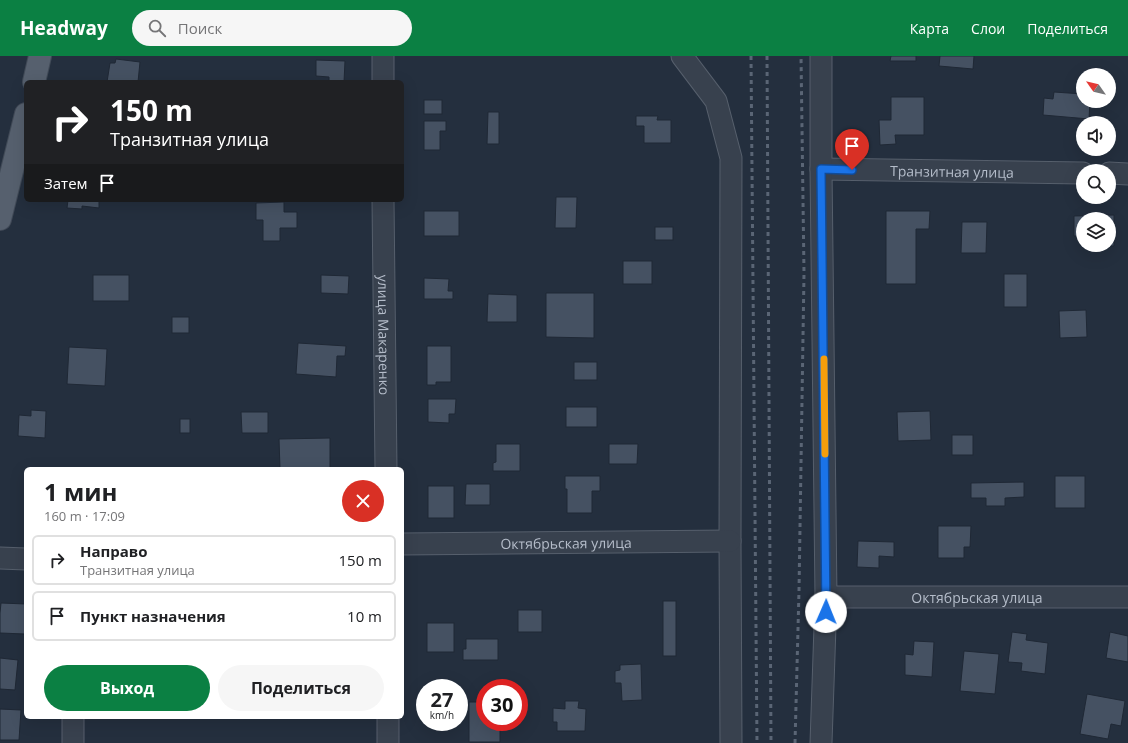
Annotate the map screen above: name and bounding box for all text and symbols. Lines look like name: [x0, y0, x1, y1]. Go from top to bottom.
search box: [132, 10, 412, 46]
text: Headway: [20, 15, 108, 41]
icon: search: [146, 17, 168, 39]
text: Поиск: [178, 18, 222, 38]
text: Карта: [910, 19, 949, 38]
text: Слои: [971, 19, 1005, 38]
text: Поделиться: [1027, 19, 1108, 38]
north arrow: [1076, 68, 1116, 108]
map controls: [1076, 68, 1116, 252]
text: 150 m: [110, 91, 193, 129]
icon: right: [44, 96, 96, 148]
button: sound: [1076, 116, 1116, 156]
text: Транзитная улица: [110, 127, 269, 151]
pin: [835, 129, 869, 170]
icon: arrive: [841, 135, 863, 157]
street label: Транзитная улица: [890, 161, 1014, 181]
button: search: [1076, 164, 1116, 204]
icon: arrive: [96, 172, 118, 194]
text: Затем: [44, 173, 88, 193]
button: layers: [1076, 212, 1116, 252]
street label: улица Макаренко: [374, 275, 395, 395]
text: 1 мин: [44, 475, 117, 508]
button: close: [342, 480, 384, 522]
text: 160 m · 17:09: [44, 507, 125, 525]
street label: Октябрьская улица: [500, 532, 632, 553]
text: Направо: [80, 541, 148, 561]
icon: right: [46, 549, 68, 571]
text: 150 m: [338, 550, 382, 570]
text: Транзитная улица: [80, 561, 195, 579]
street label: Октябрьская улица: [911, 588, 1043, 607]
position arrow: [805, 591, 847, 633]
icon: arrive: [46, 605, 68, 627]
text: Пункт назначения: [80, 606, 226, 626]
text: 10 m: [347, 606, 382, 626]
button: Выход: [44, 665, 210, 711]
button: Поделиться: [218, 665, 384, 711]
speed limit sign: 30: [476, 679, 528, 731]
text: 27: [431, 686, 453, 713]
text: km/h: [430, 708, 454, 722]

